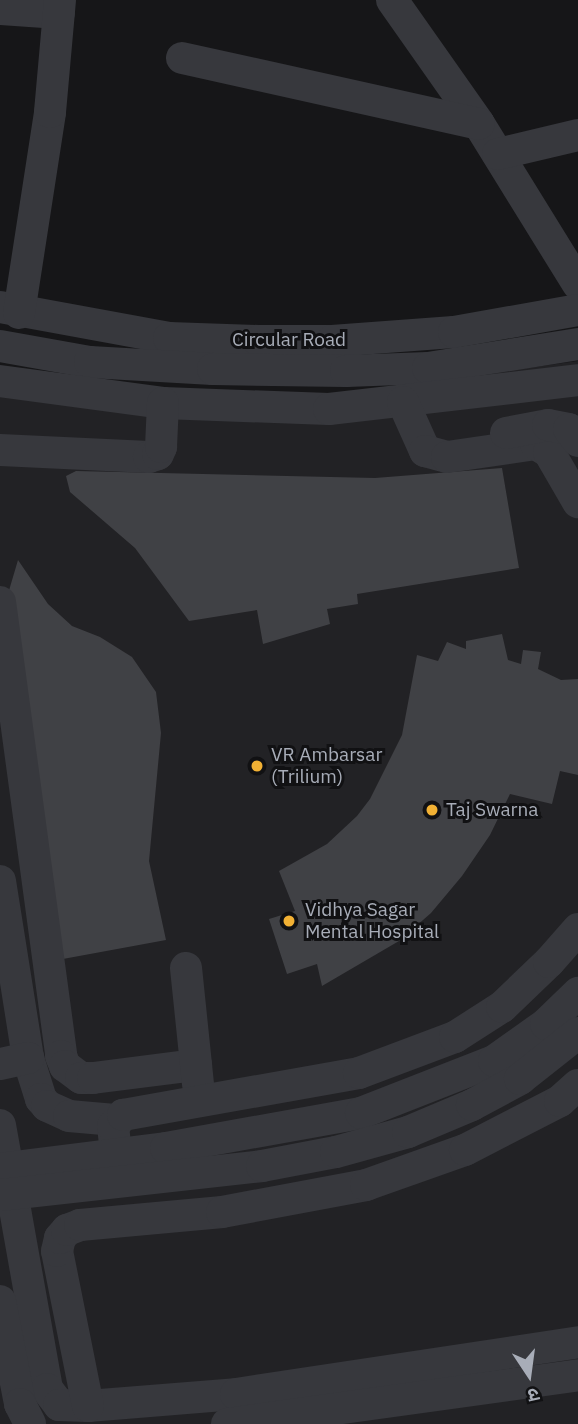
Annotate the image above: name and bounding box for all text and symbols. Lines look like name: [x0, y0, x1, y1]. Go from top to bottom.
street label: Circular Road: [232, 329, 346, 351]
place label: VR Ambarsar (Trilium): [271, 744, 382, 788]
marker: VR Ambarsar (Trilium): [249, 758, 265, 774]
place label: Taj Swarna: [446, 799, 538, 821]
marker: Taj Swarna: [424, 802, 440, 818]
place label: Vidhya Sagar Mental Hospital: [305, 899, 439, 943]
marker: Vidhya Sagar Mental Hospital: [279, 911, 299, 931]
north arrow: [494, 1340, 564, 1410]
text: उ: [526, 1383, 542, 1408]

